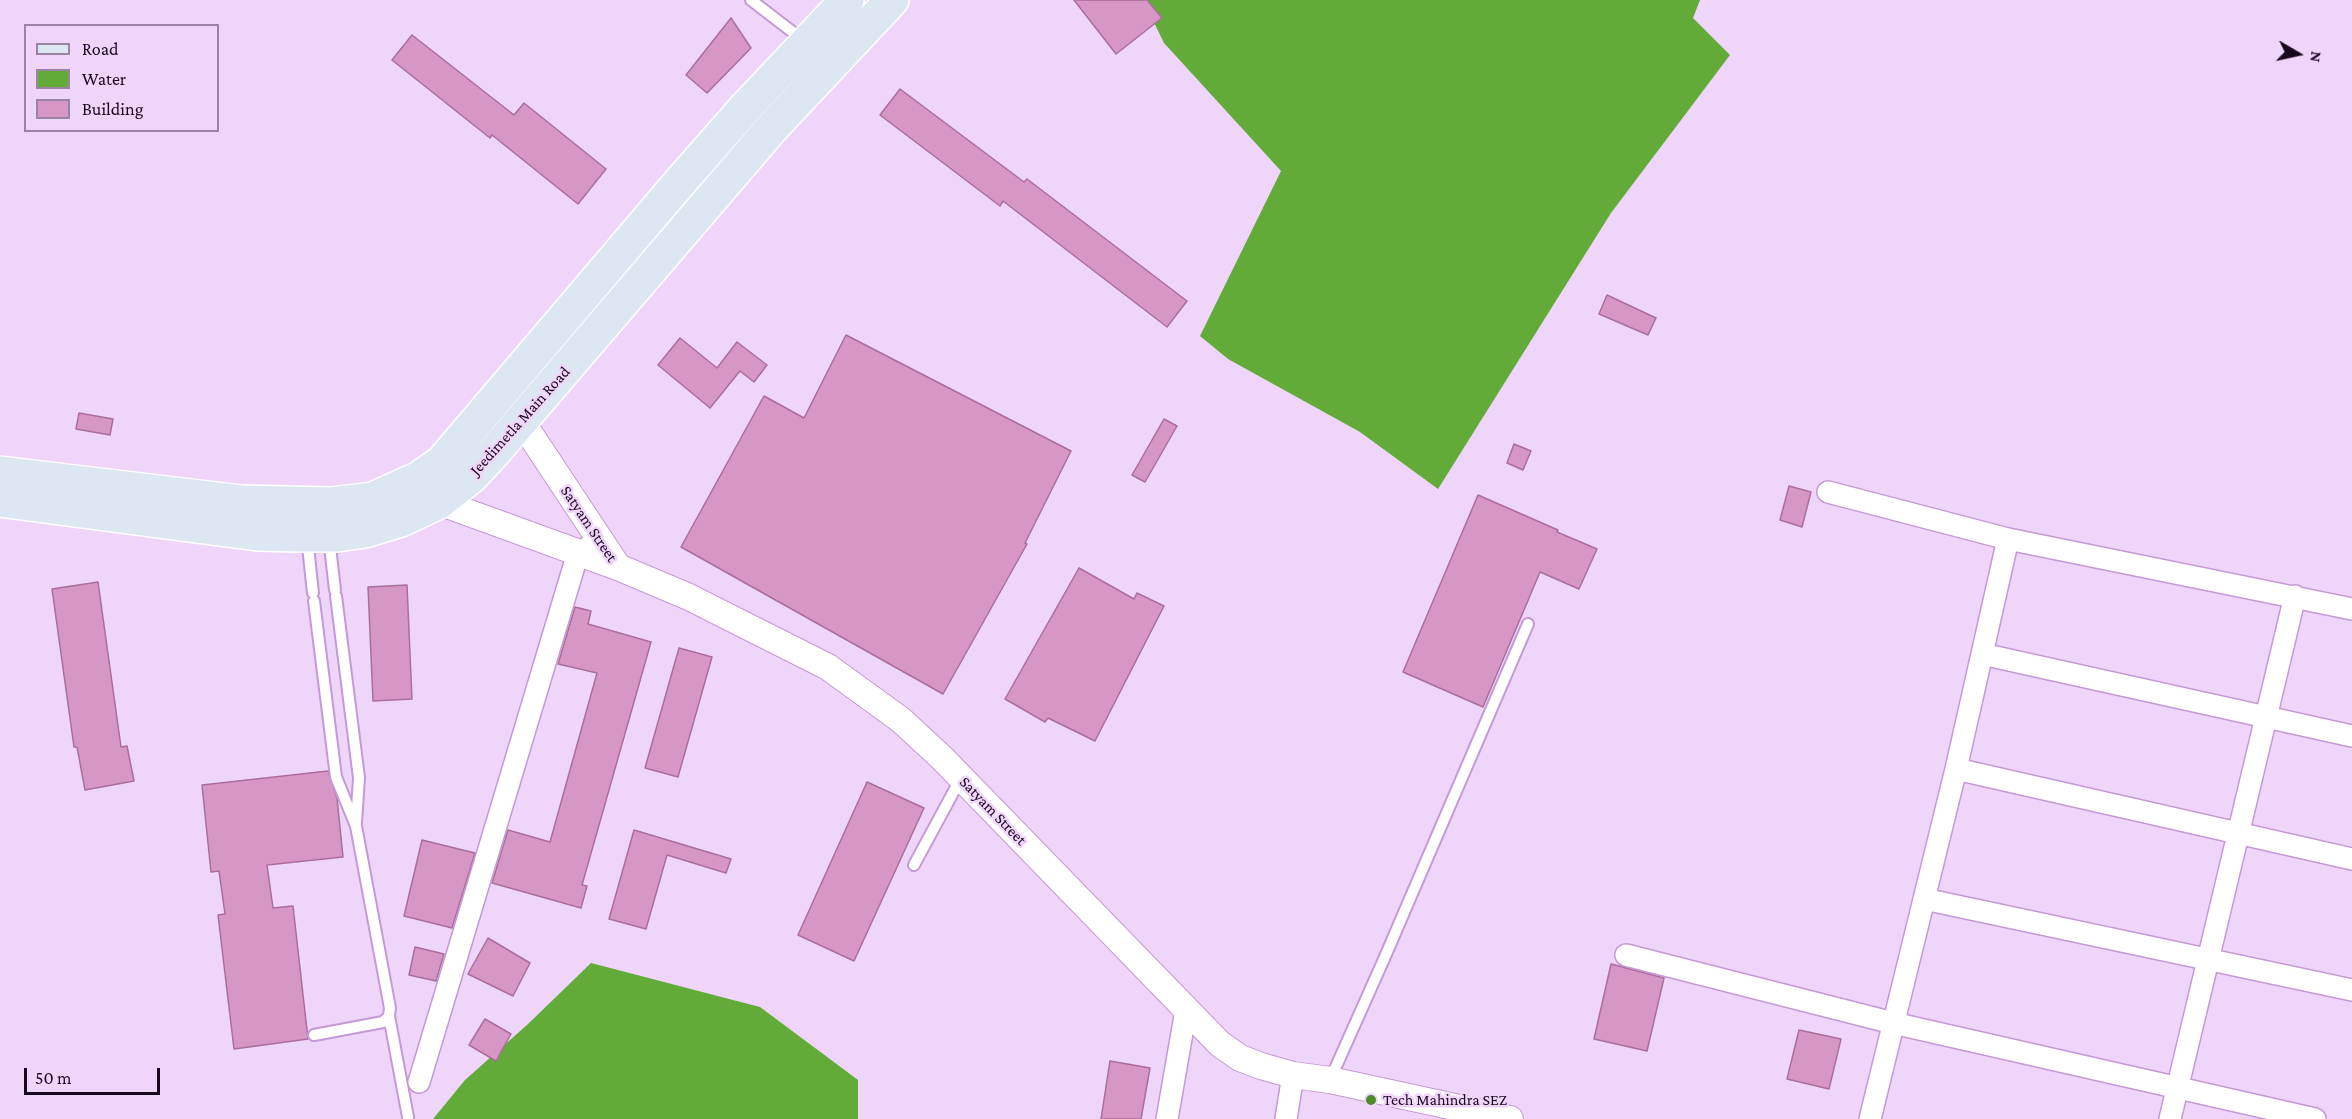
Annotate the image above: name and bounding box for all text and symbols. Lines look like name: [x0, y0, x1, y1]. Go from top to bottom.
legend: [24, 24, 219, 132]
north arrow: [2268, 24, 2328, 84]
text: Road: [82, 39, 119, 59]
text: N: [2307, 50, 2326, 64]
text: Water: [82, 69, 126, 89]
text: Building: [82, 99, 143, 119]
street label: Jeedimetla Main Road: [466, 363, 574, 479]
street label: Satyam Street: [556, 482, 622, 566]
street label: Satyam Street: [955, 773, 1031, 849]
scale bar: [27, 1056, 164, 1094]
text: 50 m: [35, 1068, 72, 1088]
place label: Tech Mahindra SEZ: [1383, 1090, 1507, 1110]
marker: Tech Mahindra SEZ: [1364, 1093, 1378, 1107]

